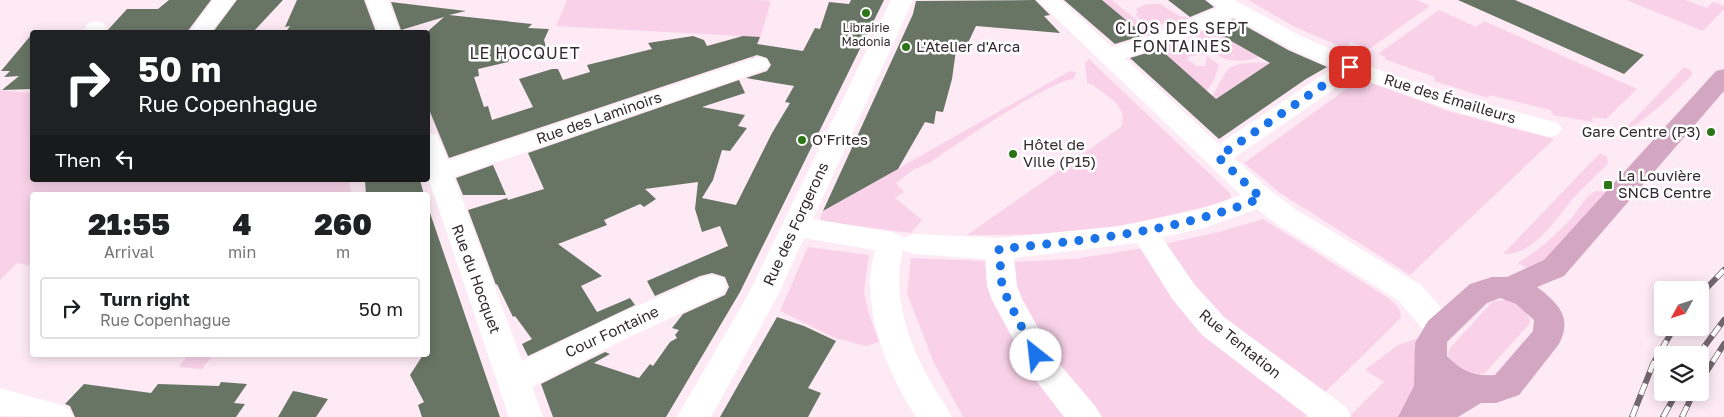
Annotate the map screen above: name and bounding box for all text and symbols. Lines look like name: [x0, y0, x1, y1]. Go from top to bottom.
marker: Librairie Madonia: [860, 7, 872, 19]
district label: CLOS DES SEPT FONTAINES: [1115, 18, 1249, 56]
place label: Librairie Madonia: [841, 20, 891, 49]
place label: L'Atelier d'Arca: [916, 37, 1020, 55]
marker: L'Atelier d'Arca: [900, 41, 912, 53]
district label: LE HOCQUET: [469, 43, 581, 63]
pin: [1329, 46, 1371, 88]
text: 50 m: [138, 48, 221, 90]
icon: right: [55, 50, 120, 115]
icon: arrive: [1336, 53, 1364, 81]
street label: Rue des Émailleurs: [1382, 69, 1518, 127]
street label: Rue des Laminoirs: [534, 87, 664, 147]
text: Rue Copenhague: [138, 90, 318, 117]
place label: Gare Centre (P3): [1582, 122, 1701, 140]
marker: Gare Centre (P3): [1705, 126, 1717, 138]
place label: O'Frites: [812, 130, 868, 148]
marker: O'Frites: [796, 134, 808, 146]
place label: Hôtel de Ville (P15): [1023, 135, 1096, 170]
icon: left: [111, 145, 139, 173]
text: Then: [55, 148, 101, 171]
marker: Hôtel de Ville (P15): [1007, 148, 1019, 160]
street label: Rue des Forgerons: [759, 159, 832, 288]
place label: La Louvière SNCB Centre: [1618, 166, 1712, 201]
marker: La Louvière SNCB Centre: [1602, 179, 1614, 191]
text: 21:55: [88, 206, 170, 242]
text: 4: [233, 206, 252, 242]
text: 260: [314, 206, 372, 242]
street label: Rue du Hocquet: [449, 222, 505, 336]
text: Arrival: [104, 242, 154, 262]
text: min: [228, 242, 256, 262]
text: m: [336, 242, 350, 262]
north arrow: [1654, 281, 1709, 336]
map controls: [1654, 281, 1709, 401]
text: Turn right: [100, 287, 190, 310]
icon: right: [57, 294, 85, 322]
text: 50 m: [359, 297, 403, 320]
street label: Cour Fontaine: [562, 301, 661, 361]
street label: Rue Tentation: [1196, 305, 1285, 382]
text: Rue Copenhague: [100, 310, 231, 330]
position arrow: [1009, 328, 1061, 380]
button: layers: [1654, 346, 1709, 401]

